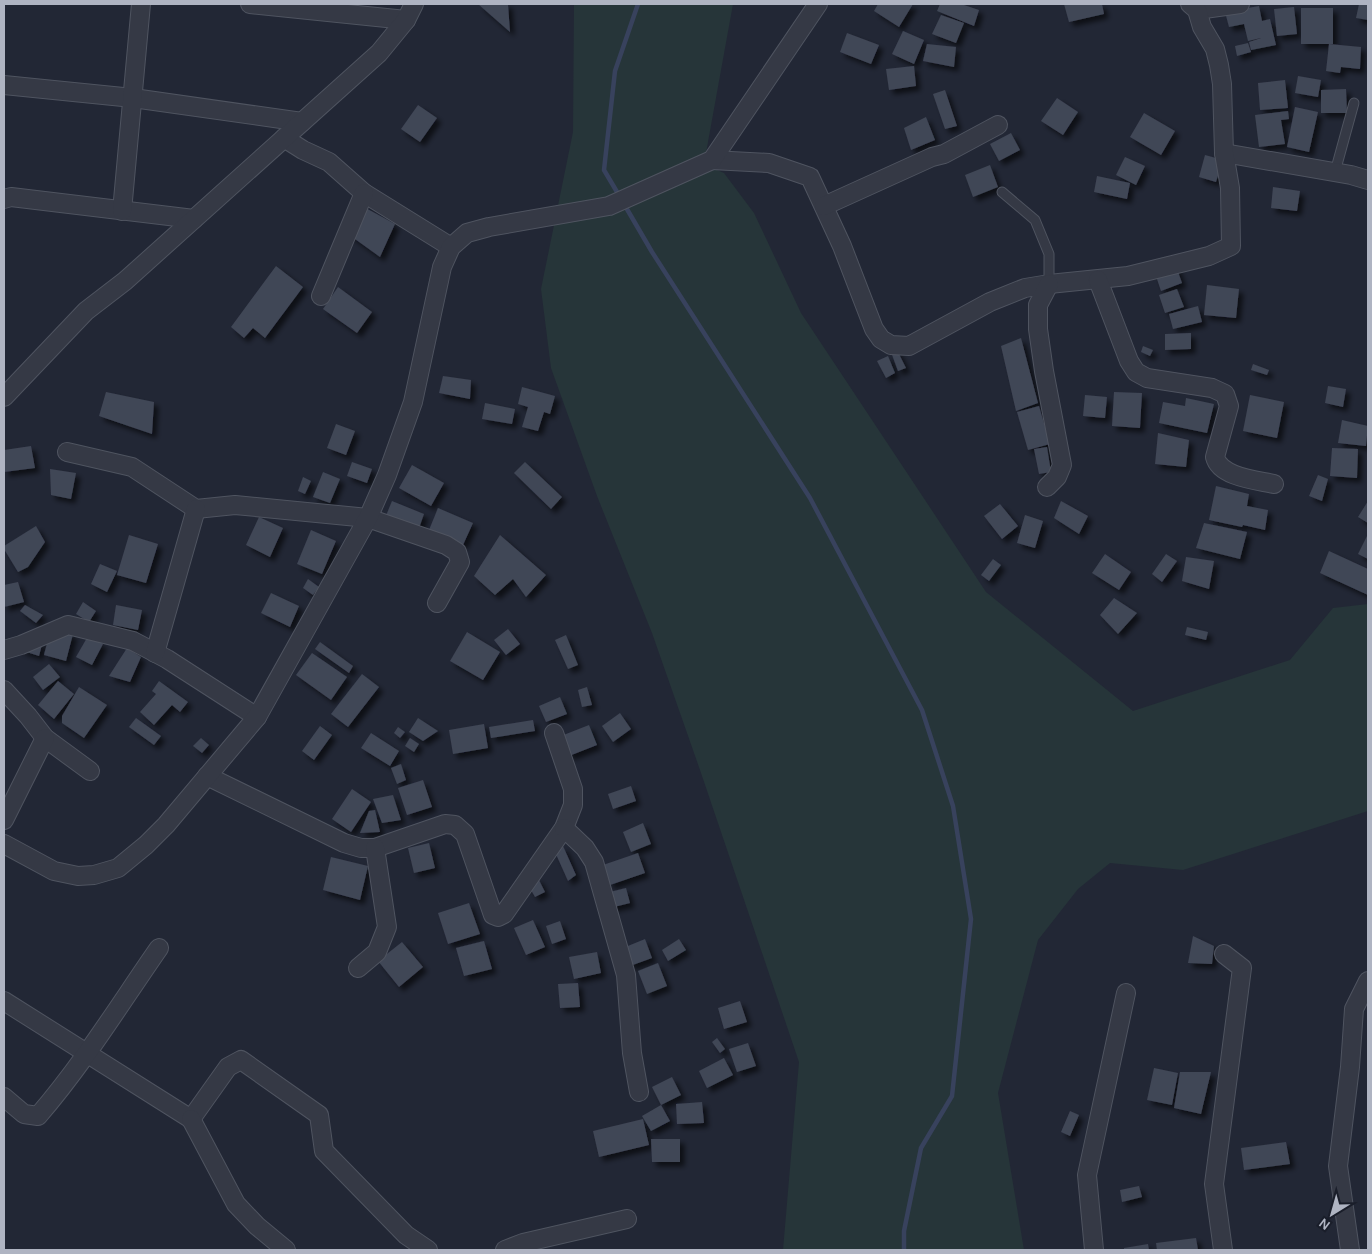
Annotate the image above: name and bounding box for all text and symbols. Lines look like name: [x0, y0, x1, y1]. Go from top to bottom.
north arrow: [1307, 1189, 1357, 1239]
text: N: [1315, 1214, 1334, 1234]

